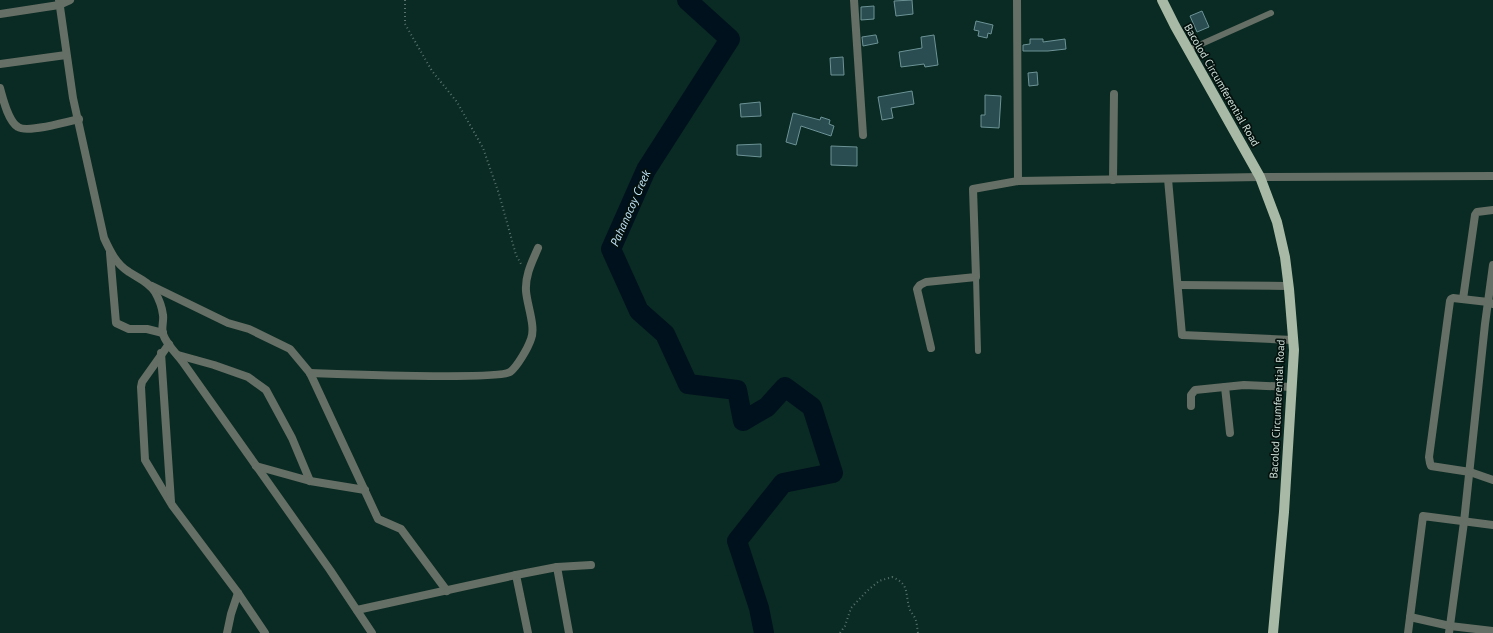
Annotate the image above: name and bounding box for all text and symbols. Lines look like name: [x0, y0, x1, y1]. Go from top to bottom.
street label: Bacolod Circumferential Road: [1181, 21, 1263, 149]
water label: Pahanocoy Creek: [607, 167, 654, 248]
street label: Bacolod Circumferential Road: [1266, 339, 1288, 479]

